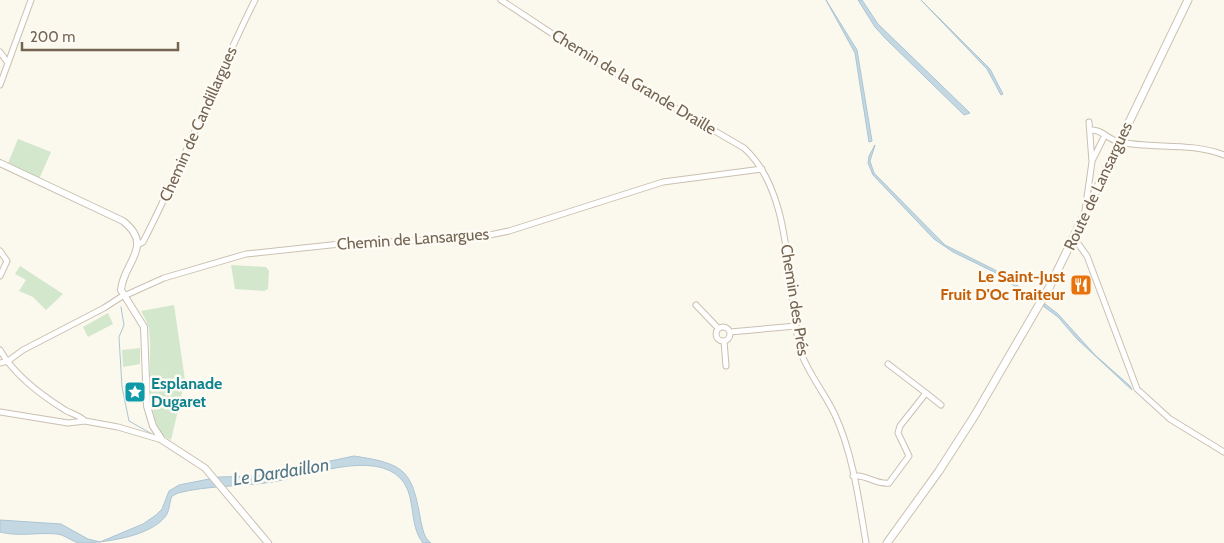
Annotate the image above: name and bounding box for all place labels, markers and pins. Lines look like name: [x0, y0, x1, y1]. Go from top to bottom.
place label: Le Saint-Just Fruit D'Oc Traiteur: [940, 267, 1066, 304]
restaurant icon: Le Saint-Just Fruit D'Oc Traiteur: [1069, 273, 1093, 297]
place label: Esplanade Dugaret: [151, 374, 222, 411]
place icon: Esplanade Dugaret: [123, 380, 147, 404]

